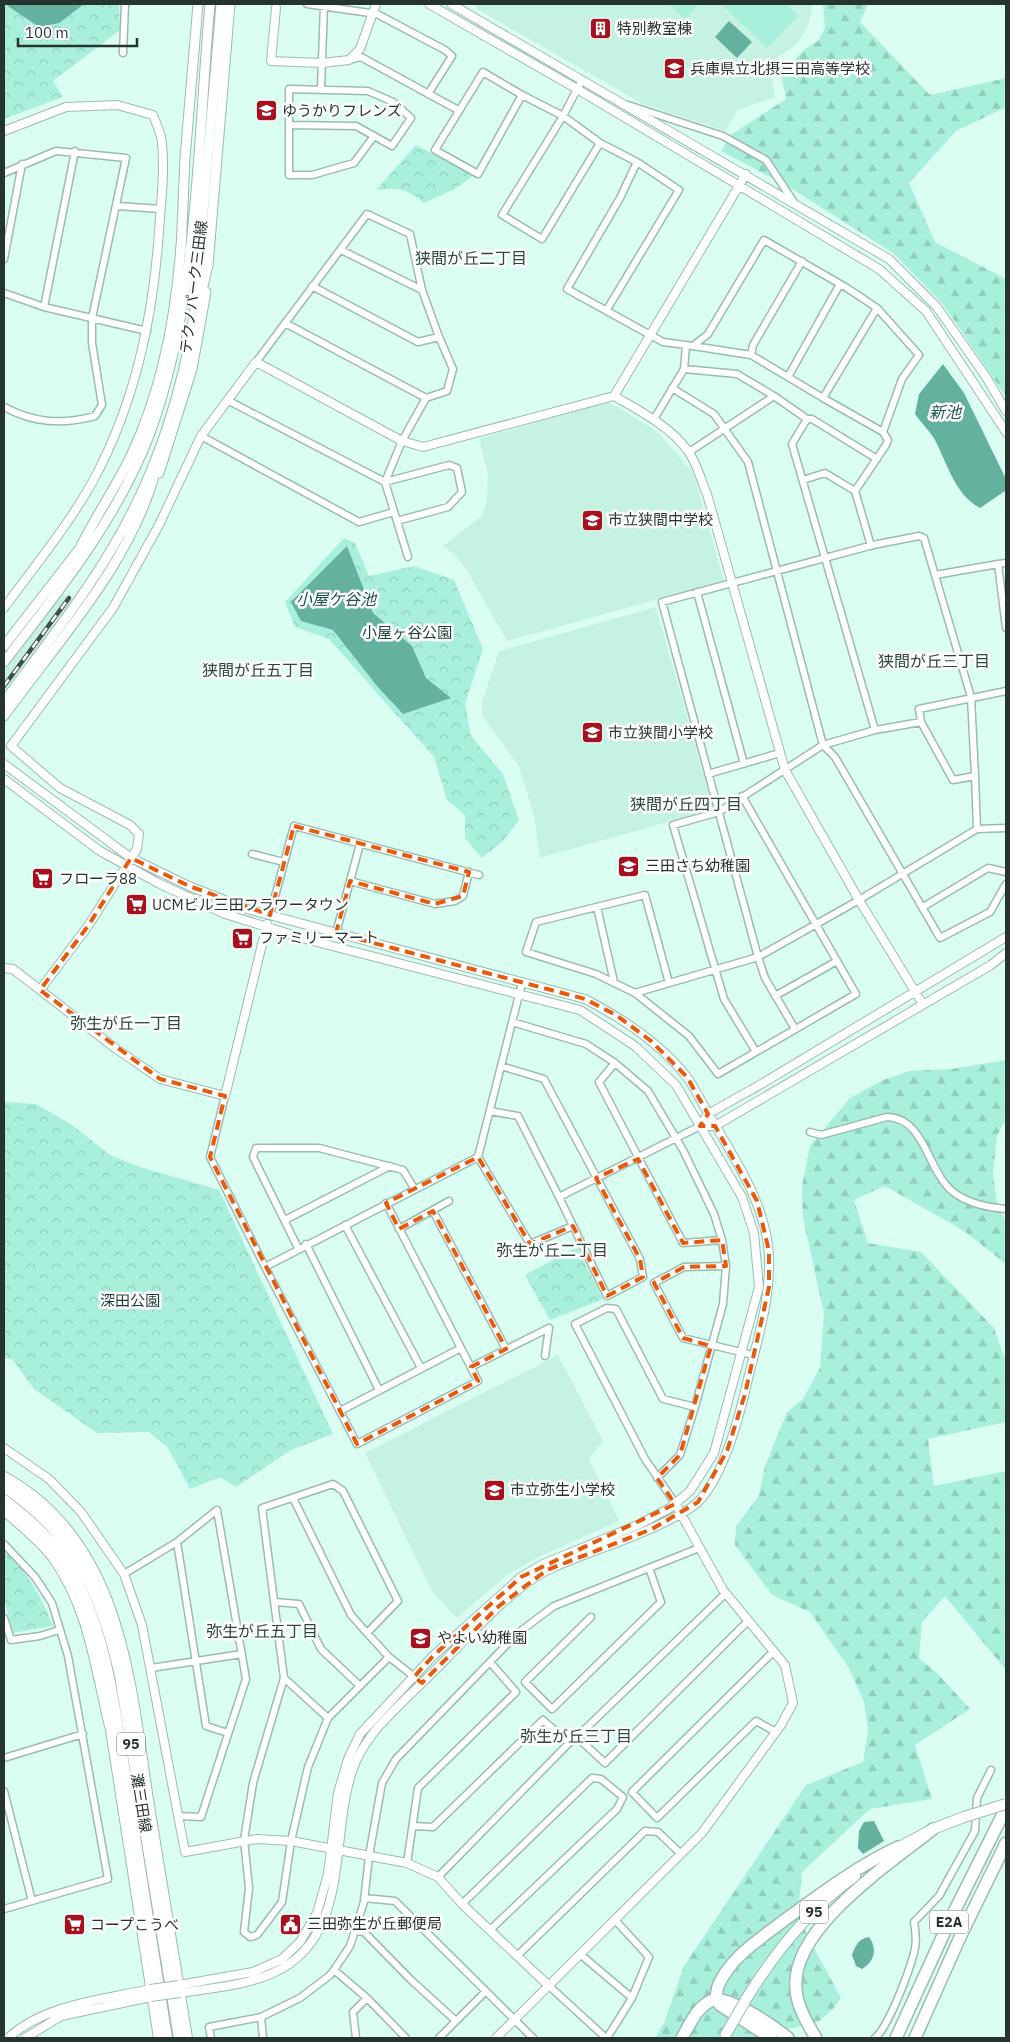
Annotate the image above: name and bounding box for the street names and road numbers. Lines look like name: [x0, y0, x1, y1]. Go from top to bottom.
street label: テクノパーク三田線: [176, 219, 211, 355]
road number: 95: [117, 1732, 145, 1756]
street label: 灘三田線: [127, 1772, 156, 1834]
road number: 95: [800, 1900, 828, 1924]
road number: E2A: [930, 1910, 968, 1934]

